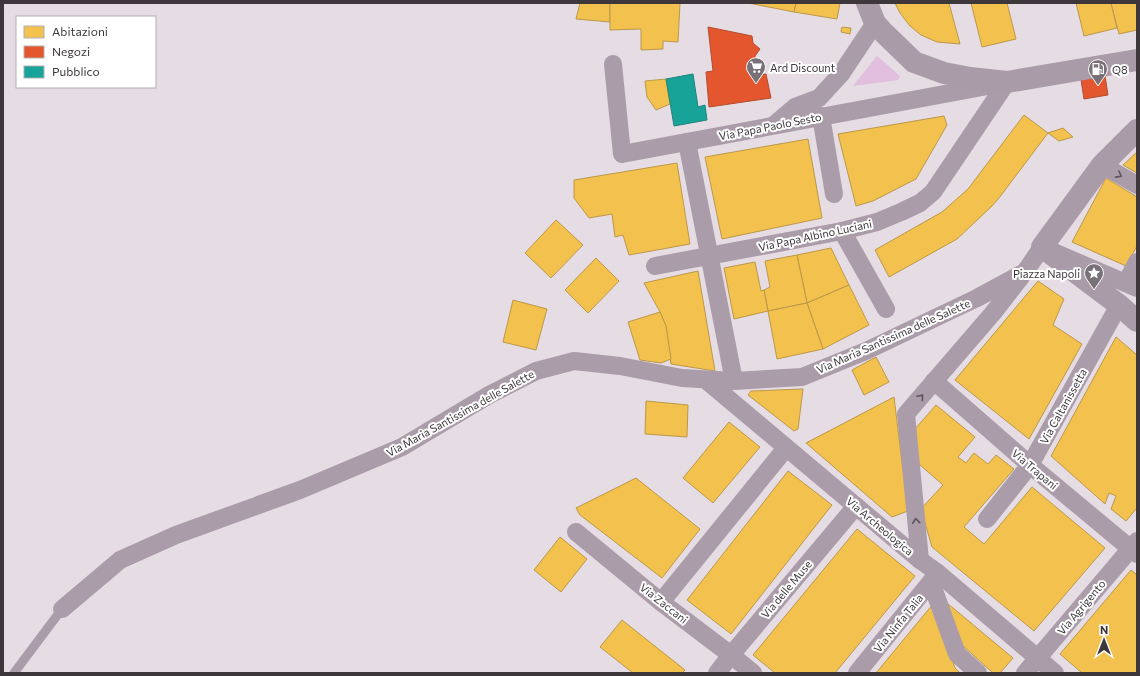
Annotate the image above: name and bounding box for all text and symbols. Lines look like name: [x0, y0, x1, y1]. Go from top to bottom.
legend: [16, 16, 156, 88]
text: Abitazioni: [52, 24, 108, 38]
text: Negozi: [52, 44, 90, 58]
supermarket icon: Ard Discount: [745, 56, 767, 84]
fuel station icon: Q8: [1087, 58, 1109, 86]
place label: Ard Discount: [770, 61, 836, 74]
place label: Q8: [1112, 63, 1128, 76]
text: Pubblico: [52, 64, 100, 78]
street label: Via Papa Paolo Sesto: [718, 110, 823, 142]
one-way arrow: [1115, 170, 1123, 177]
street label: Via Papa Albino Luciani: [757, 217, 873, 253]
place icon: Piazza Napoli: [1083, 262, 1105, 290]
place label: Piazza Napoli: [1013, 267, 1080, 280]
street label: Via Maria Santissima delle Salette: [814, 296, 972, 376]
street label: Via Caltanissetta: [1037, 366, 1089, 446]
street label: Via Maria Santissima delle Salette: [384, 367, 536, 459]
one-way arrow: [916, 394, 923, 402]
street label: Via Trapani: [1009, 446, 1061, 492]
street label: Via Archeologica: [844, 494, 916, 558]
one-way arrow: [912, 518, 921, 524]
street label: Via delle Muse: [758, 557, 814, 621]
street label: Via Agrigento: [1054, 577, 1108, 637]
street label: Via Zaccani: [637, 580, 691, 626]
street label: Via Ninfa Talia: [871, 591, 925, 655]
north arrow: [1084, 620, 1124, 660]
text: N: [1100, 623, 1108, 636]

